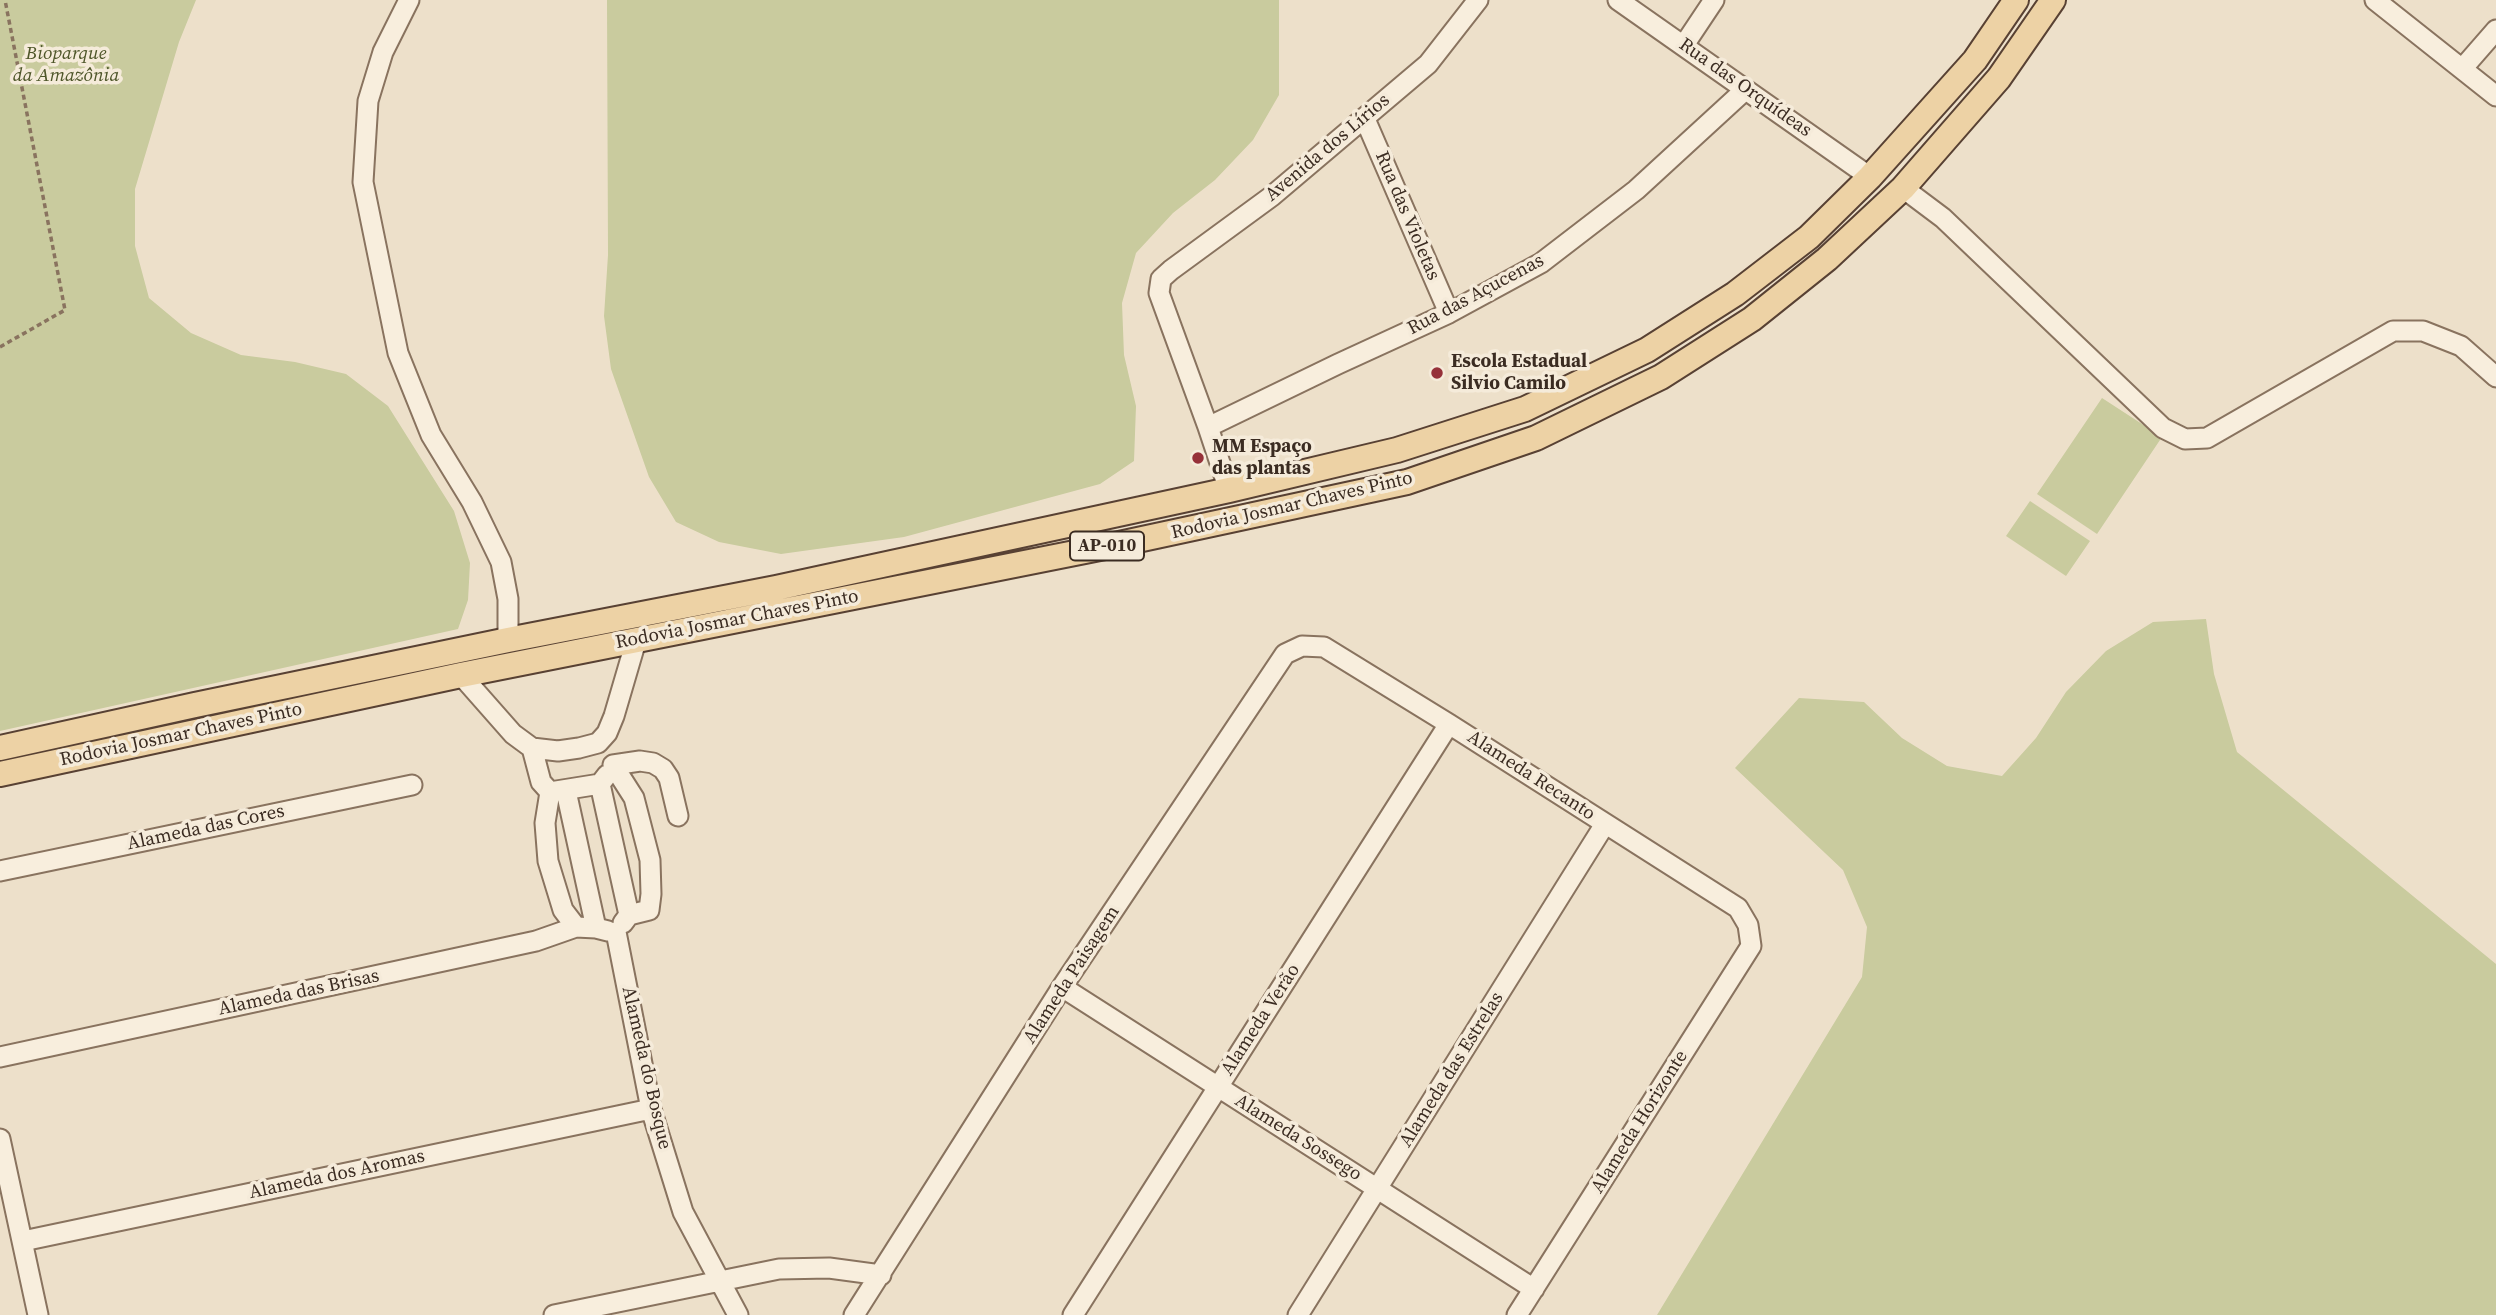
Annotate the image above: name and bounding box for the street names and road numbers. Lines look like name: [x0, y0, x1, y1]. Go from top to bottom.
street label: Rua das Orquídeas: [1674, 34, 1816, 142]
street label: Avenida dos Lírios: [1261, 89, 1395, 207]
street label: Rua das Violetas: [1370, 148, 1444, 284]
street label: Rua das Açucenas: [1404, 249, 1548, 341]
street label: Rodovia Josmar Chaves Pinto: [1169, 467, 1415, 545]
road number: AP-010: [1070, 532, 1144, 560]
street label: Rodovia Josmar Chaves Pinto: [614, 585, 860, 655]
street label: Rodovia Josmar Chaves Pinto: [58, 698, 304, 772]
street label: Alameda Recanto: [1463, 726, 1599, 826]
street label: Alameda das Cores: [125, 800, 287, 856]
street label: Alameda Paisagem: [1019, 902, 1125, 1048]
street label: Alameda Verão: [1217, 960, 1305, 1080]
street label: Alameda das Brisas: [216, 965, 382, 1021]
street label: Alameda do Bosque: [616, 984, 676, 1152]
street label: Alameda das Estrelas: [1395, 988, 1509, 1152]
street label: Alameda Horizonte: [1587, 1046, 1693, 1198]
street label: Alameda Sossego: [1230, 1090, 1366, 1186]
street label: Alameda dos Aromas: [247, 1145, 427, 1205]

